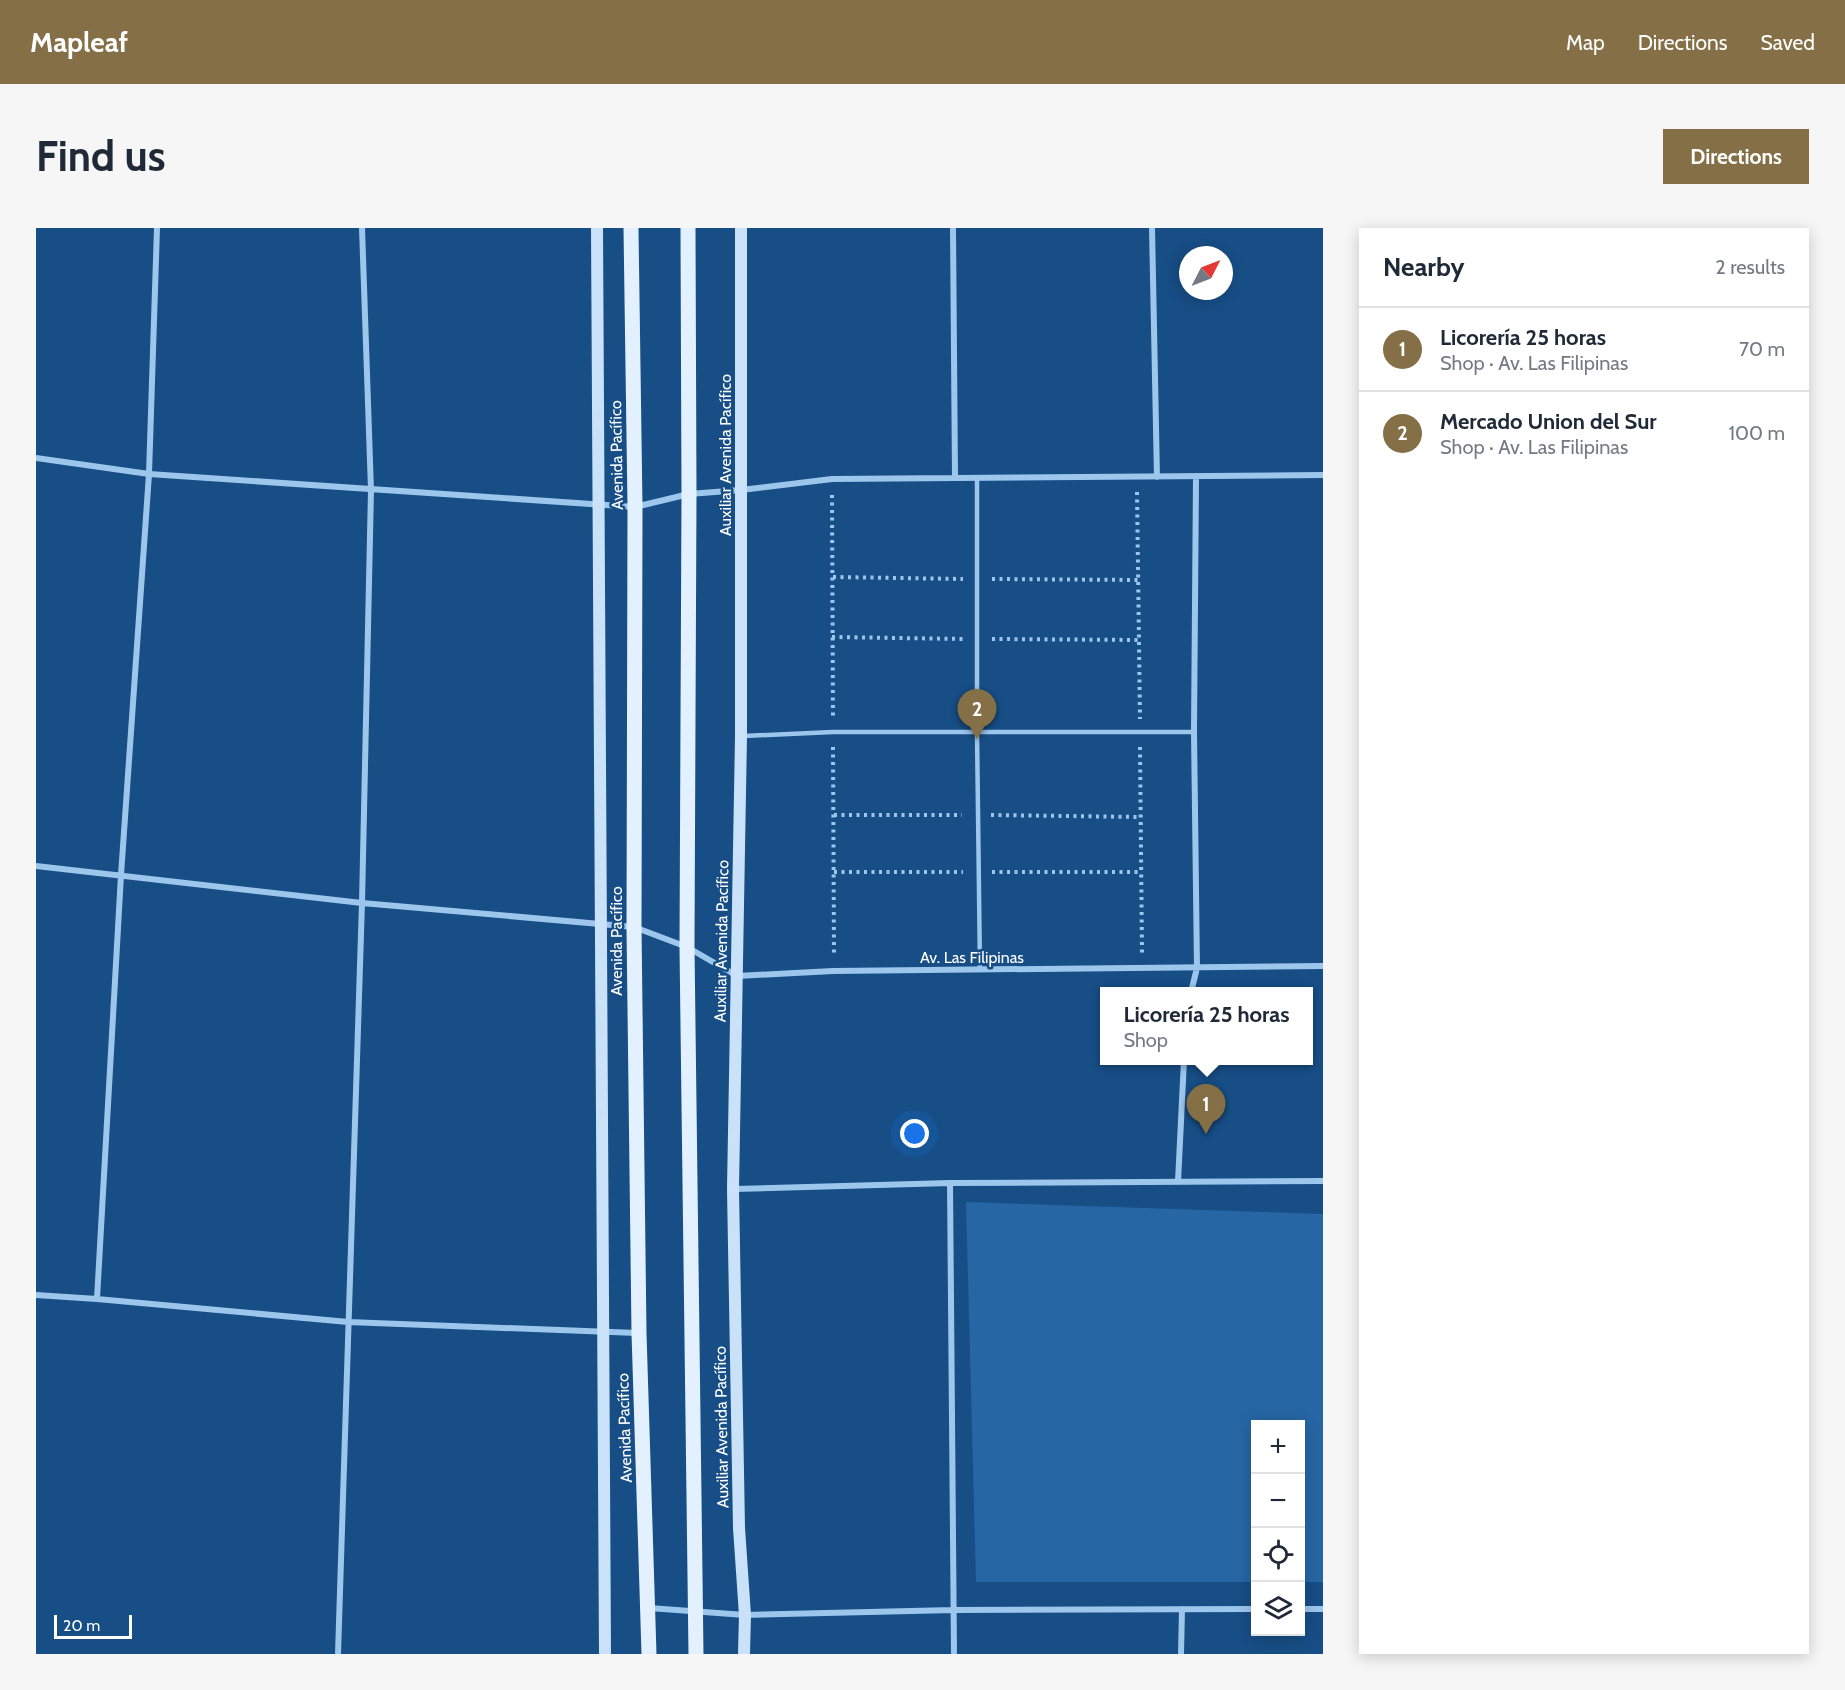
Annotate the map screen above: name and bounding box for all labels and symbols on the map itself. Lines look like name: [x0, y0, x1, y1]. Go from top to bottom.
north arrow: [1179, 246, 1233, 300]
street label: Auxiliar Avenida Pacífico: [716, 374, 735, 536]
street label: Avenida Pacífico: [606, 400, 627, 510]
pin: 2: [958, 690, 996, 739]
street label: Auxiliar Avenida Pacífico: [711, 860, 732, 1022]
street label: Avenida Pacífico: [607, 886, 626, 996]
street label: Av. Las Filipinas: [920, 948, 1024, 967]
pin: 1: [1186, 1084, 1226, 1134]
your location: [900, 1119, 929, 1148]
street label: Auxiliar Avenida Pacífico: [711, 1346, 732, 1508]
street label: Avenida Pacífico: [613, 1373, 636, 1483]
scale bar: [54, 1612, 132, 1640]

